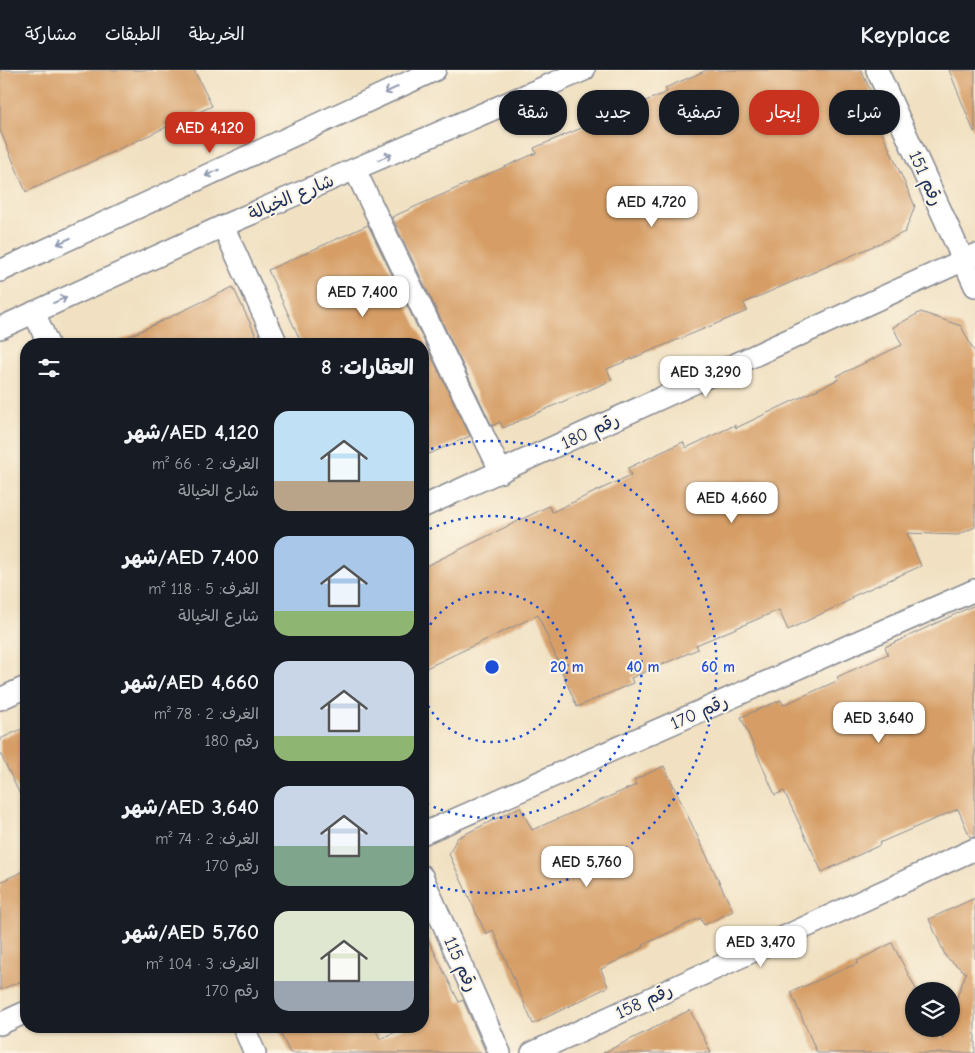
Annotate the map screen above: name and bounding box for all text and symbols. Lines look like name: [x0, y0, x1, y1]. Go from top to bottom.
text: Keyplace: [860, 21, 950, 49]
text: مشاركة: [25, 24, 77, 45]
text: الطبقات: [105, 24, 161, 45]
text: الخريطة: [189, 24, 245, 45]
one-way arrow: [384, 86, 399, 96]
chip: شقة: [499, 90, 567, 135]
chip: جديد: [577, 90, 649, 135]
chip: تصفية: [659, 90, 739, 135]
chip: إيجار: [749, 90, 819, 135]
chip: شراء: [829, 90, 900, 135]
pin: AED 4,120: [153, 112, 267, 154]
text: AED 4,120: [176, 119, 244, 137]
street label: رقم 151: [901, 147, 947, 210]
one-way arrow: [377, 152, 392, 162]
one-way arrow: [205, 169, 220, 178]
street label: شارع الخيالة: [245, 170, 338, 226]
pin: AED 4,720: [595, 186, 709, 228]
text: AED 4,720: [618, 193, 686, 211]
one-way arrow: [57, 237, 72, 246]
pin: AED 7,400: [306, 276, 420, 318]
text: AED 7,400: [328, 283, 398, 301]
one-way arrow: [52, 295, 67, 304]
icon: filters: [35, 354, 63, 382]
text: العقارات: 8: [321, 355, 414, 379]
pin: AED 3,290: [649, 356, 763, 398]
text: AED 3,290: [671, 363, 741, 381]
street label: رقم 180: [558, 409, 624, 457]
text: AED 4,120/شهر: [126, 420, 259, 444]
icon: home: [314, 431, 374, 491]
text: الغرف: 2 · 66 m²: [152, 455, 259, 473]
text: شارع الخيالة: [178, 482, 259, 500]
pin: AED 4,660: [675, 482, 789, 524]
text: AED 4,660: [697, 489, 767, 507]
text: AED 7,400/شهر: [123, 545, 259, 569]
icon: home: [314, 556, 374, 616]
text: الغرف: 5 · 118 m²: [148, 580, 259, 598]
text: شارع الخيالة: [178, 607, 259, 625]
centre of rings: [483, 658, 501, 676]
text: 20 m: [550, 658, 584, 676]
text: 40 m: [627, 658, 660, 676]
text: 60 m: [701, 658, 735, 676]
text: AED 4,660/شهر: [122, 670, 259, 694]
icon: home: [314, 681, 374, 741]
street label: رقم 170: [667, 691, 732, 737]
pin: AED 3,640: [822, 702, 936, 744]
text: الغرف: 2 · 78 m²: [154, 705, 259, 723]
text: AED 3,640: [844, 709, 914, 727]
text: رقم 180: [204, 732, 259, 750]
text: AED 3,640/شهر: [123, 795, 259, 819]
icon: home: [314, 806, 374, 866]
text: الغرف: 2 · 74 m²: [155, 830, 259, 848]
pin: AED 5,760: [530, 846, 644, 888]
text: AED 5,760: [552, 853, 622, 871]
text: رقم 170: [205, 857, 259, 875]
text: AED 5,760/شهر: [124, 920, 259, 944]
pin: AED 3,470: [704, 926, 818, 968]
icon: home: [314, 931, 374, 991]
street label: رقم 115: [436, 933, 482, 996]
text: AED 3,470: [727, 933, 795, 951]
text: الغرف: 3 · 104 m²: [146, 955, 259, 973]
street label: رقم 158: [612, 979, 677, 1026]
text: رقم 170: [205, 982, 259, 1000]
map controls: [905, 982, 960, 1037]
button: layers: [905, 982, 960, 1037]

